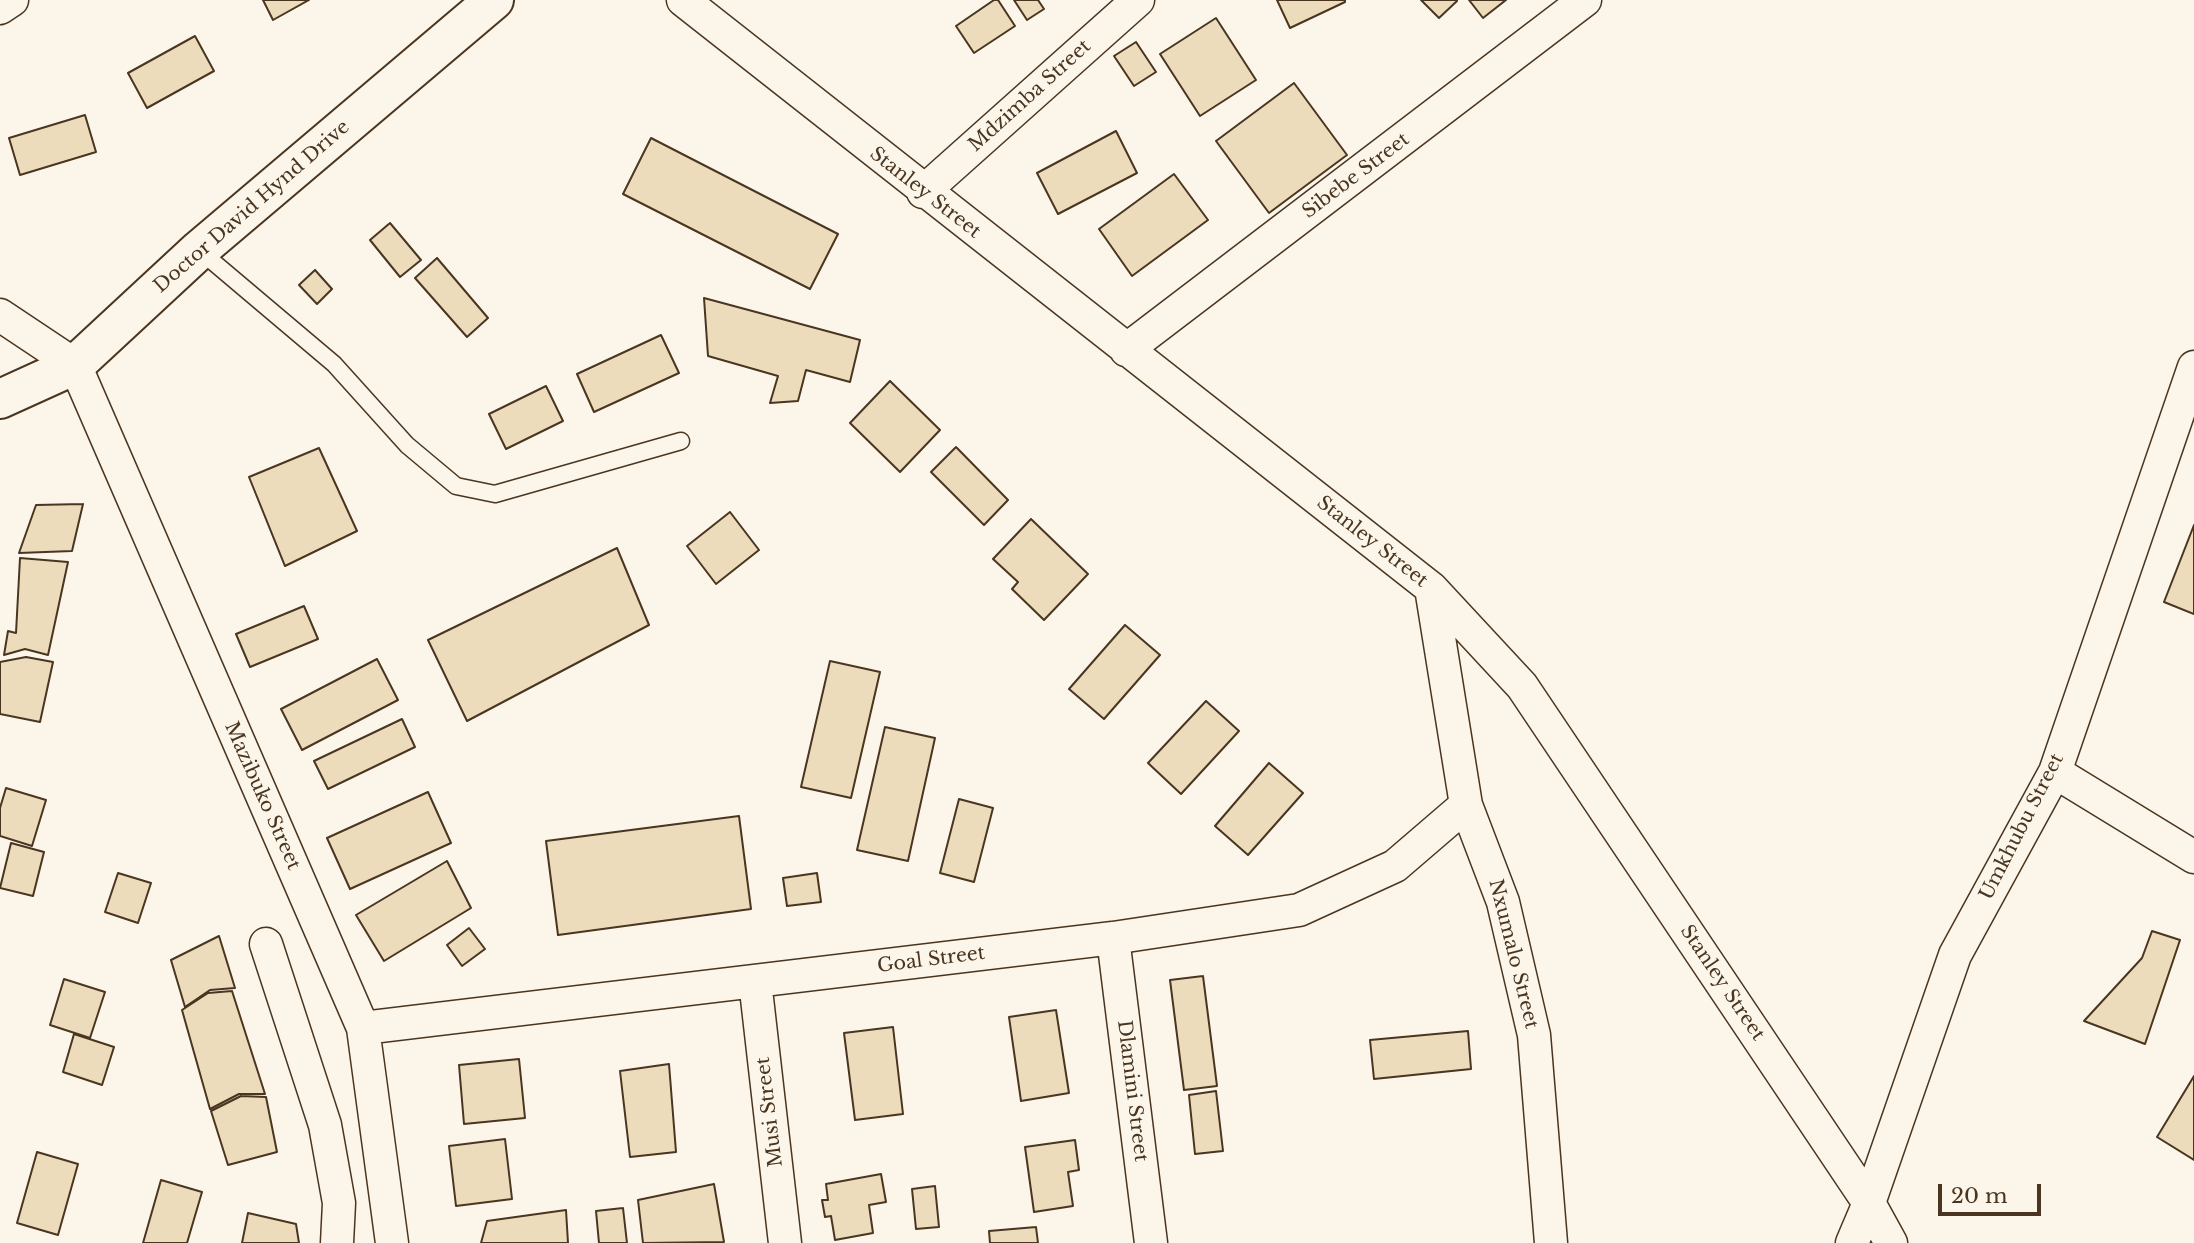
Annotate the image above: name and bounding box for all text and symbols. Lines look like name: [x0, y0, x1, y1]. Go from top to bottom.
street label: Mdzimba Street: [964, 35, 1096, 157]
street label: Doctor David Hynd Drive: [150, 116, 354, 298]
street label: Sibebe Street: [1298, 128, 1414, 224]
street label: Stanley Street: [865, 143, 985, 243]
street label: Stanley Street: [1312, 492, 1432, 592]
street label: Mazibuko Street: [219, 719, 305, 873]
street label: Umkhubu Street: [1975, 750, 2069, 904]
street label: Nxumalo Street: [1483, 877, 1543, 1031]
street label: Stanley Street: [1675, 921, 1769, 1045]
street label: Goal Street: [876, 942, 986, 978]
street label: Dlamini Street: [1112, 1019, 1152, 1163]
street label: Musi Street: [752, 1056, 788, 1168]
scale bar: [1942, 1170, 2045, 1214]
text: 20 m: [1951, 1183, 2008, 1209]

